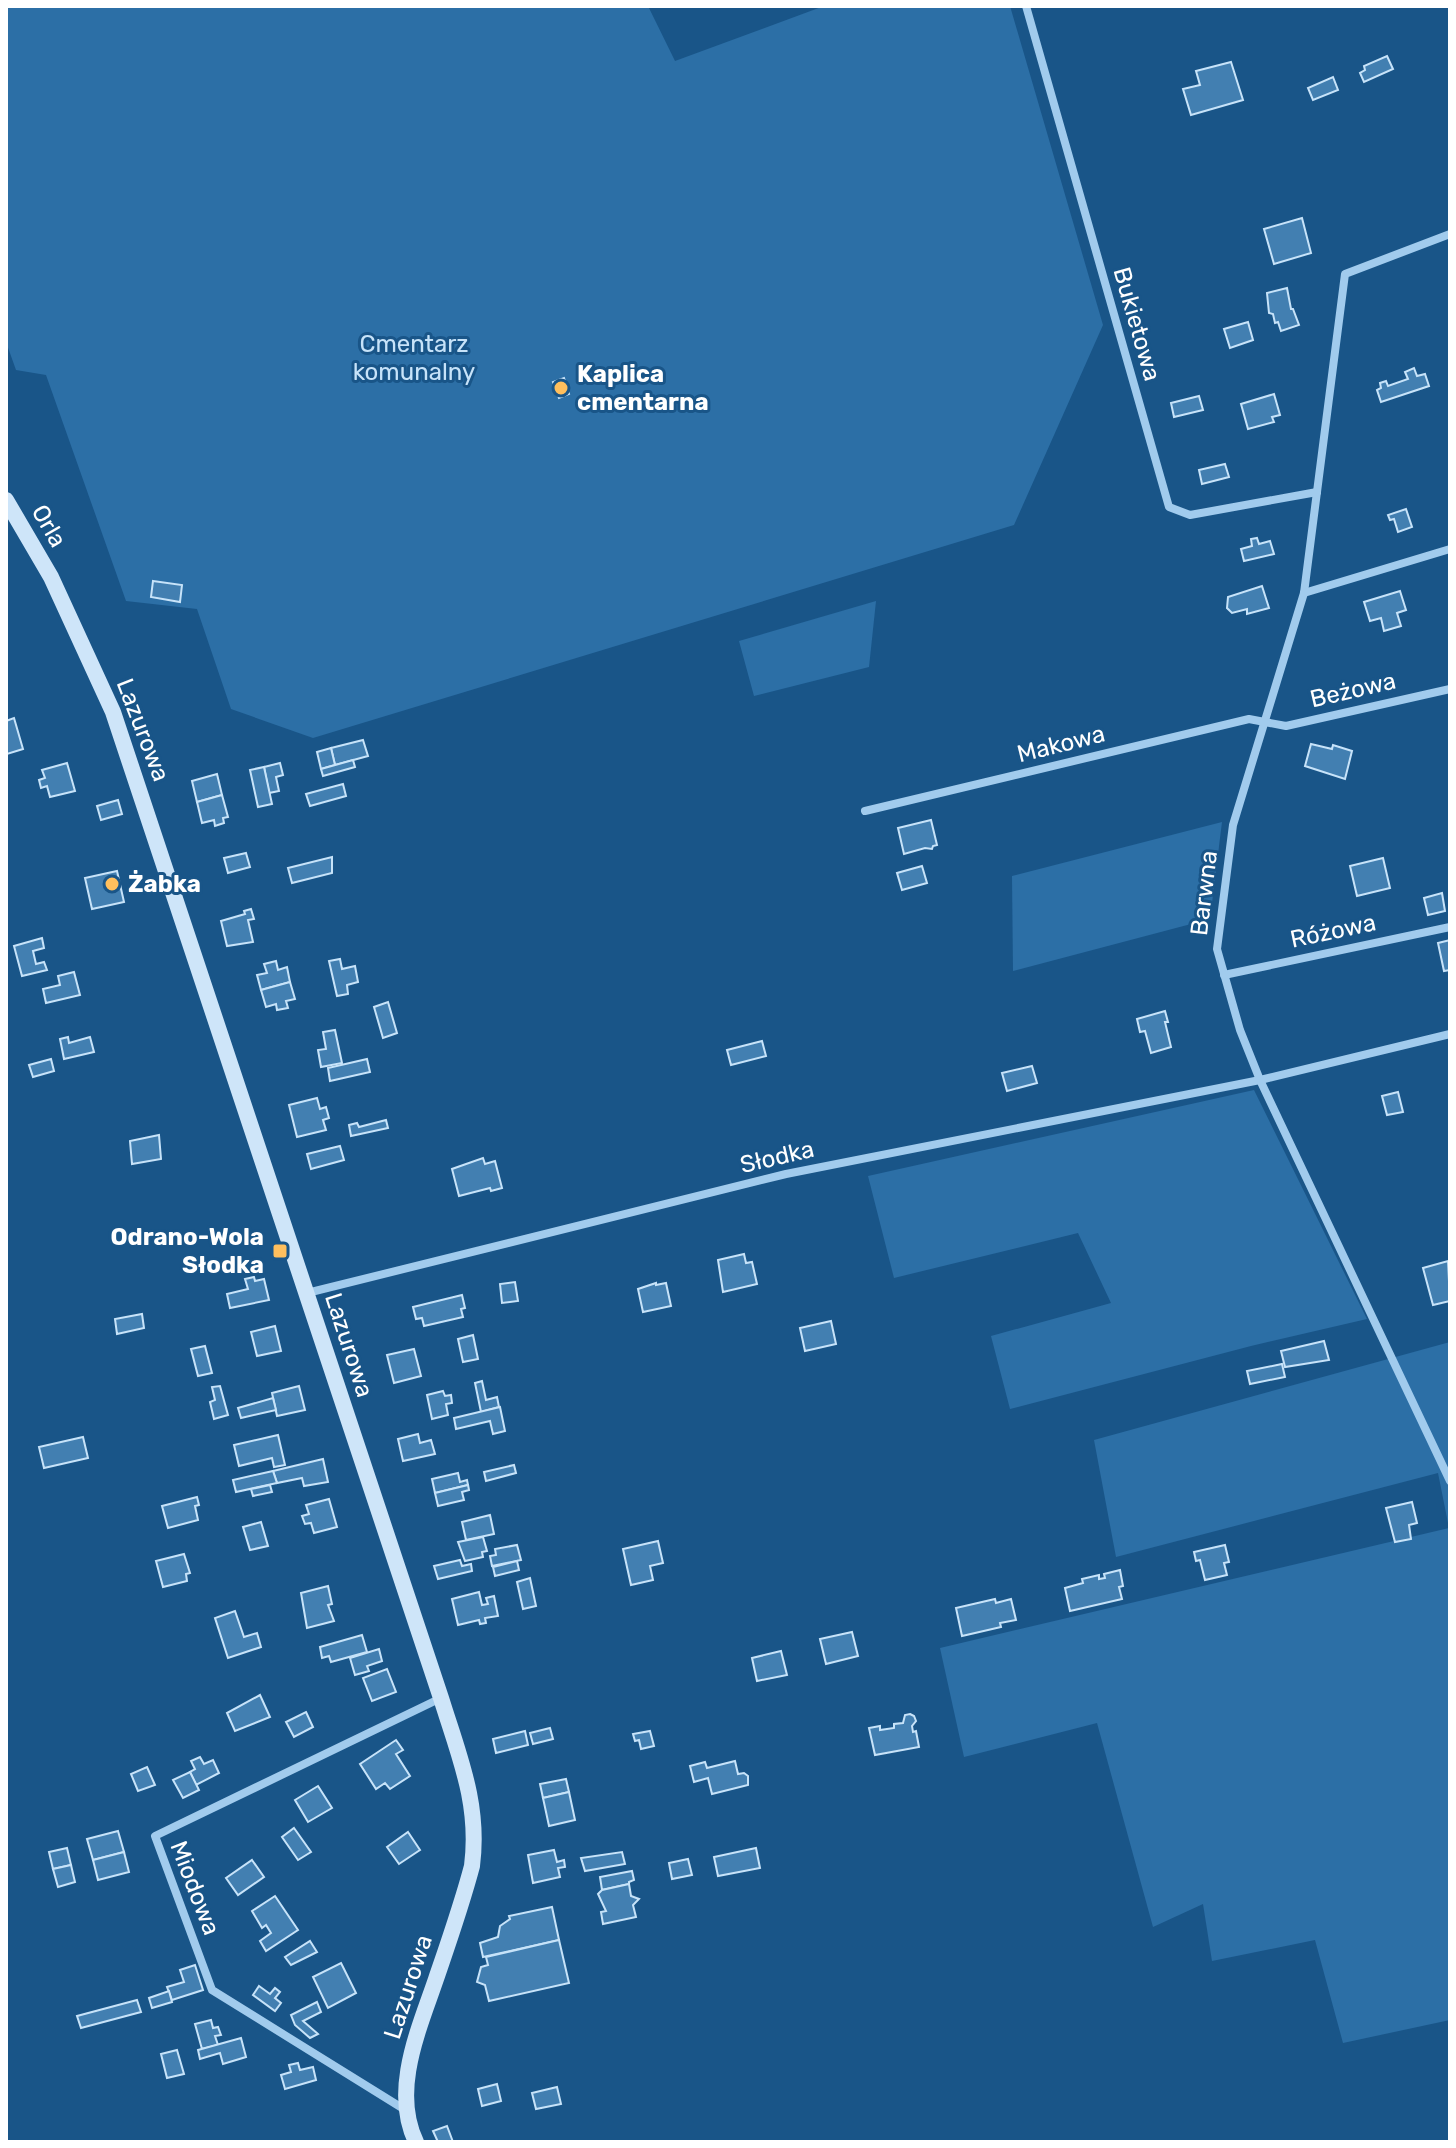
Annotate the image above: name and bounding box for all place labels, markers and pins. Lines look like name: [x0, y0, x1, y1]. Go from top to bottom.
place label: Kaplica cmentarna: [577, 360, 709, 416]
marker: Kaplica cmentarna: [552, 379, 570, 397]
place label: Żabka: [128, 870, 201, 898]
marker: Żabka: [103, 875, 121, 893]
place label: Odrano-Wola Słodka: [111, 1223, 264, 1279]
marker: Odrano-Wola Słodka: [271, 1242, 289, 1260]

